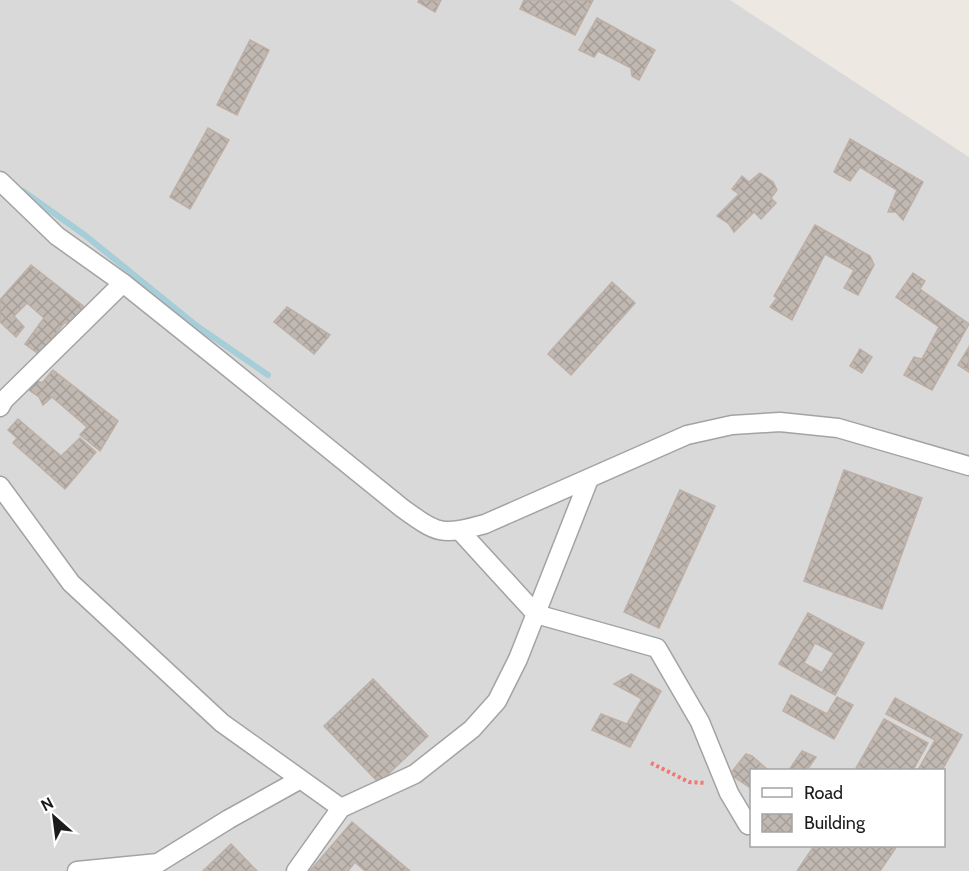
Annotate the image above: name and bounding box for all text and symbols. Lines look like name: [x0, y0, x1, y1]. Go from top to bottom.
legend: [750, 769, 945, 847]
text: Road: [804, 782, 843, 804]
north arrow: [24, 787, 84, 847]
text: N: [38, 793, 57, 815]
text: Building: [804, 812, 866, 834]

